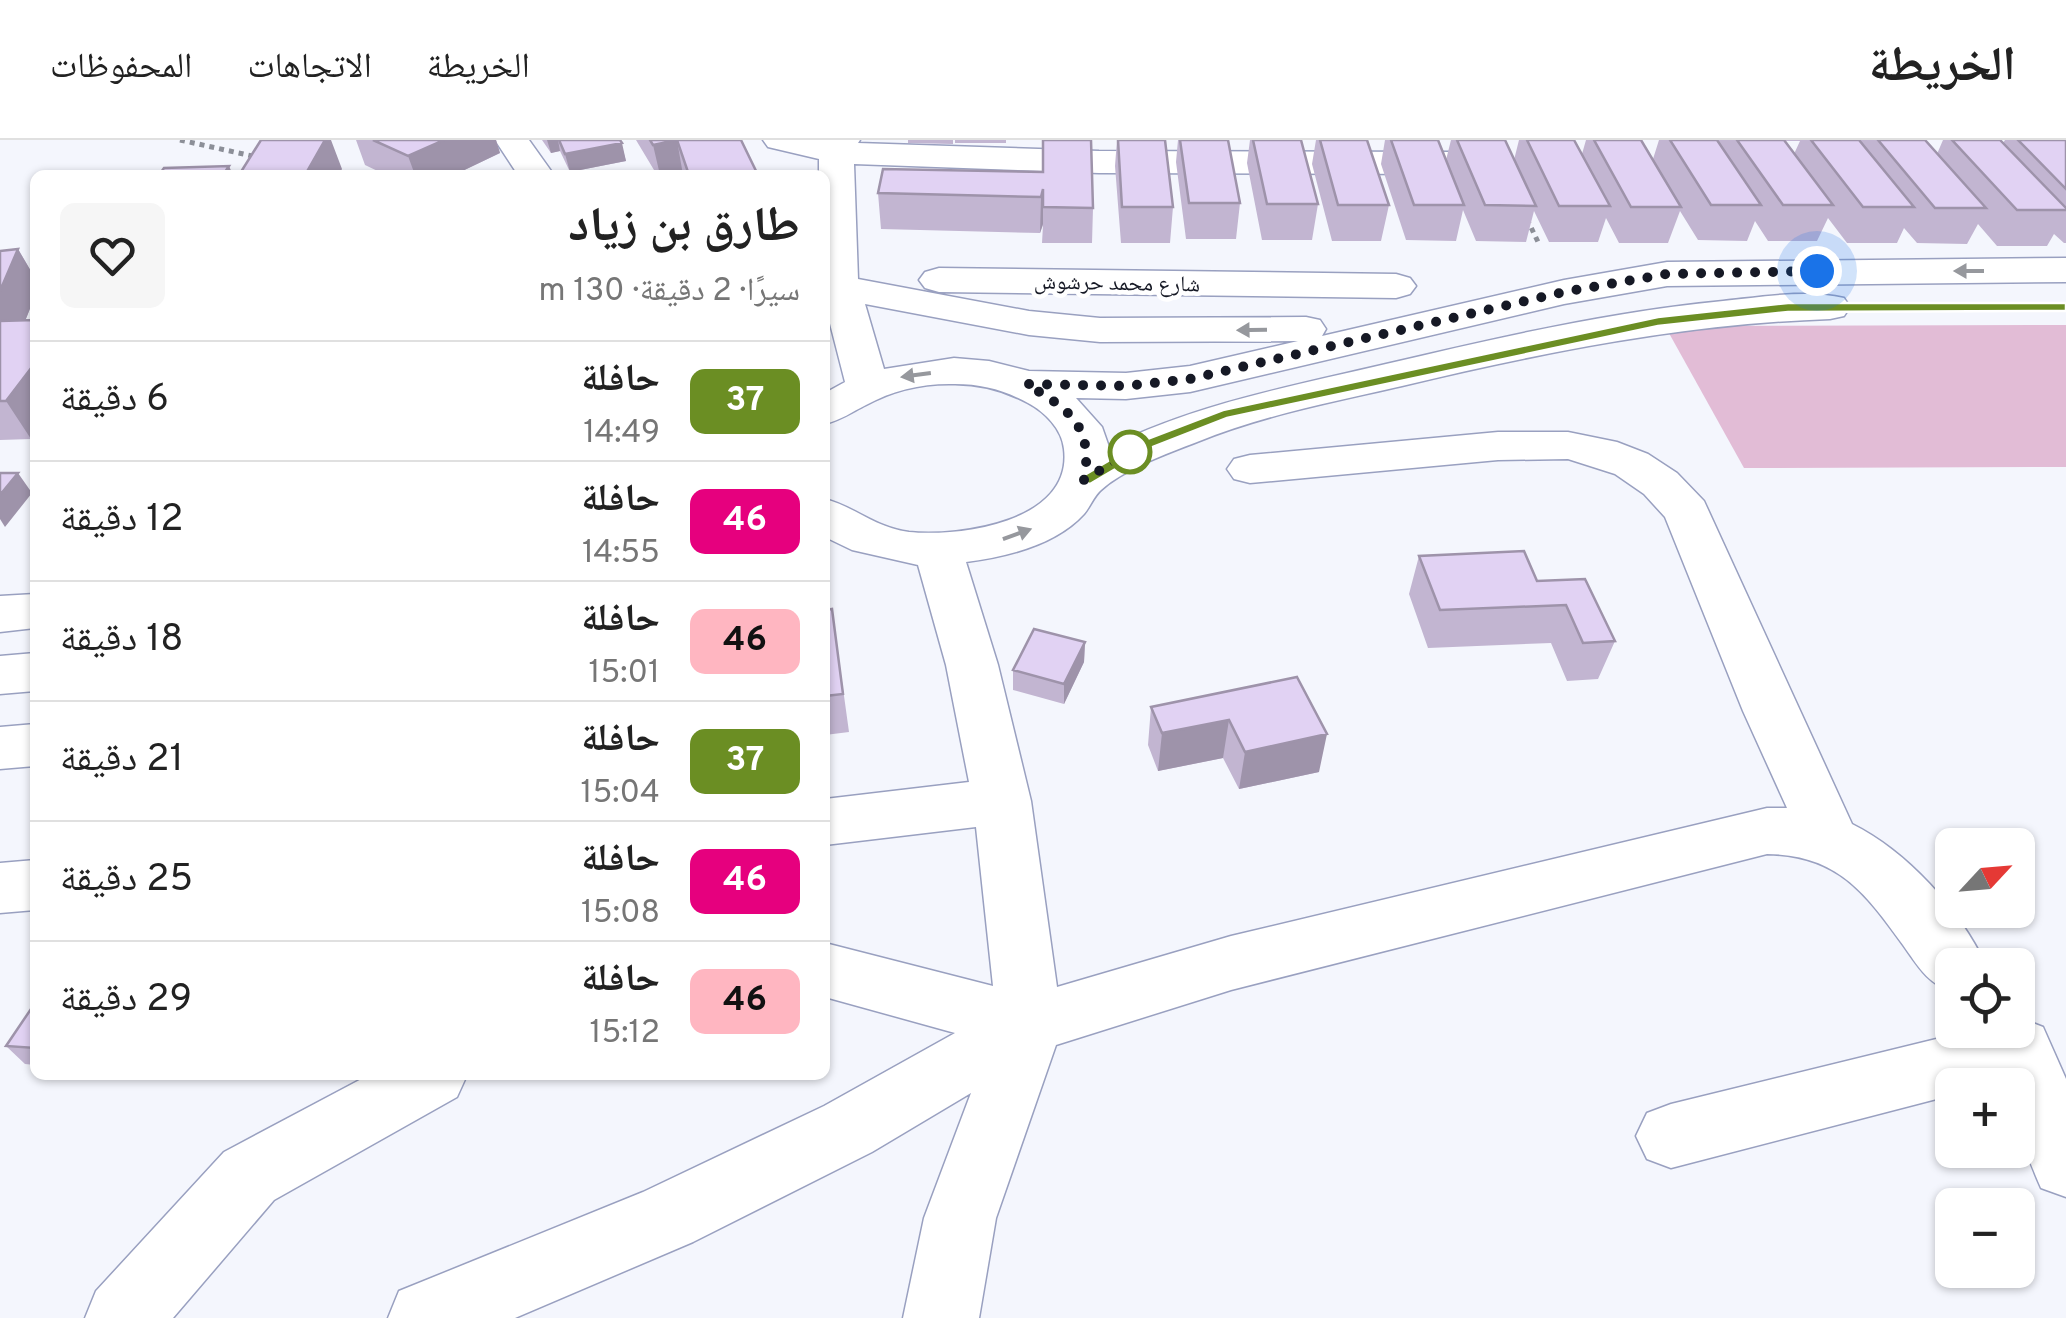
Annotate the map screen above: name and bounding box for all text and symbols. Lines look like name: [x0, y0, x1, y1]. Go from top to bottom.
text: الخريطة: [1869, 38, 2016, 98]
text: المحفوظات: [50, 46, 192, 90]
text: الاتجاهات: [247, 46, 372, 90]
text: الخريطة: [427, 46, 530, 90]
text: طارق بن زياد: [568, 198, 800, 258]
button: heart: [60, 203, 165, 308]
your location: [1792, 246, 1842, 296]
one-way arrow: [1952, 263, 1984, 279]
street label: شارع محمد حرشوش: [1034, 270, 1200, 299]
text: سيرًا · 2 دقيقة · 130 m: [539, 272, 800, 312]
one-way arrow: [1235, 323, 1267, 339]
text: حافلة: [581, 356, 660, 405]
one-way arrow: [900, 367, 931, 383]
text: 6 دقيقة: [60, 376, 169, 425]
text: 37: [725, 379, 765, 423]
text: 14:49: [583, 414, 660, 454]
unlabelled marker: [1109, 431, 1151, 473]
text: حافلة: [581, 476, 660, 525]
text: 12 دقيقة: [60, 496, 184, 545]
text: 46: [723, 499, 767, 543]
one-way arrow: [1003, 526, 1033, 541]
text: 14:55: [582, 534, 660, 574]
text: حافلة: [581, 596, 660, 645]
text: 18 دقيقة: [60, 616, 184, 665]
text: 46: [723, 619, 767, 663]
text: 15:01: [589, 654, 660, 694]
text: حافلة: [581, 716, 660, 765]
text: 21 دقيقة: [60, 736, 184, 785]
text: 37: [725, 739, 765, 783]
text: 15:04: [581, 774, 660, 814]
north arrow: [1935, 828, 2035, 928]
map controls: [1935, 828, 2035, 1288]
text: حافلة: [581, 836, 660, 885]
text: 25 دقيقة: [60, 856, 193, 905]
text: 46: [723, 859, 767, 903]
text: 15:08: [581, 894, 660, 934]
button: locate: [1935, 948, 2035, 1048]
text: حافلة: [581, 956, 660, 1005]
text: 29 دقيقة: [60, 976, 192, 1025]
text: 46: [723, 979, 767, 1023]
text: 15:12: [589, 1014, 660, 1054]
button: +: [1935, 1068, 2035, 1168]
button: −: [1935, 1188, 2035, 1288]

